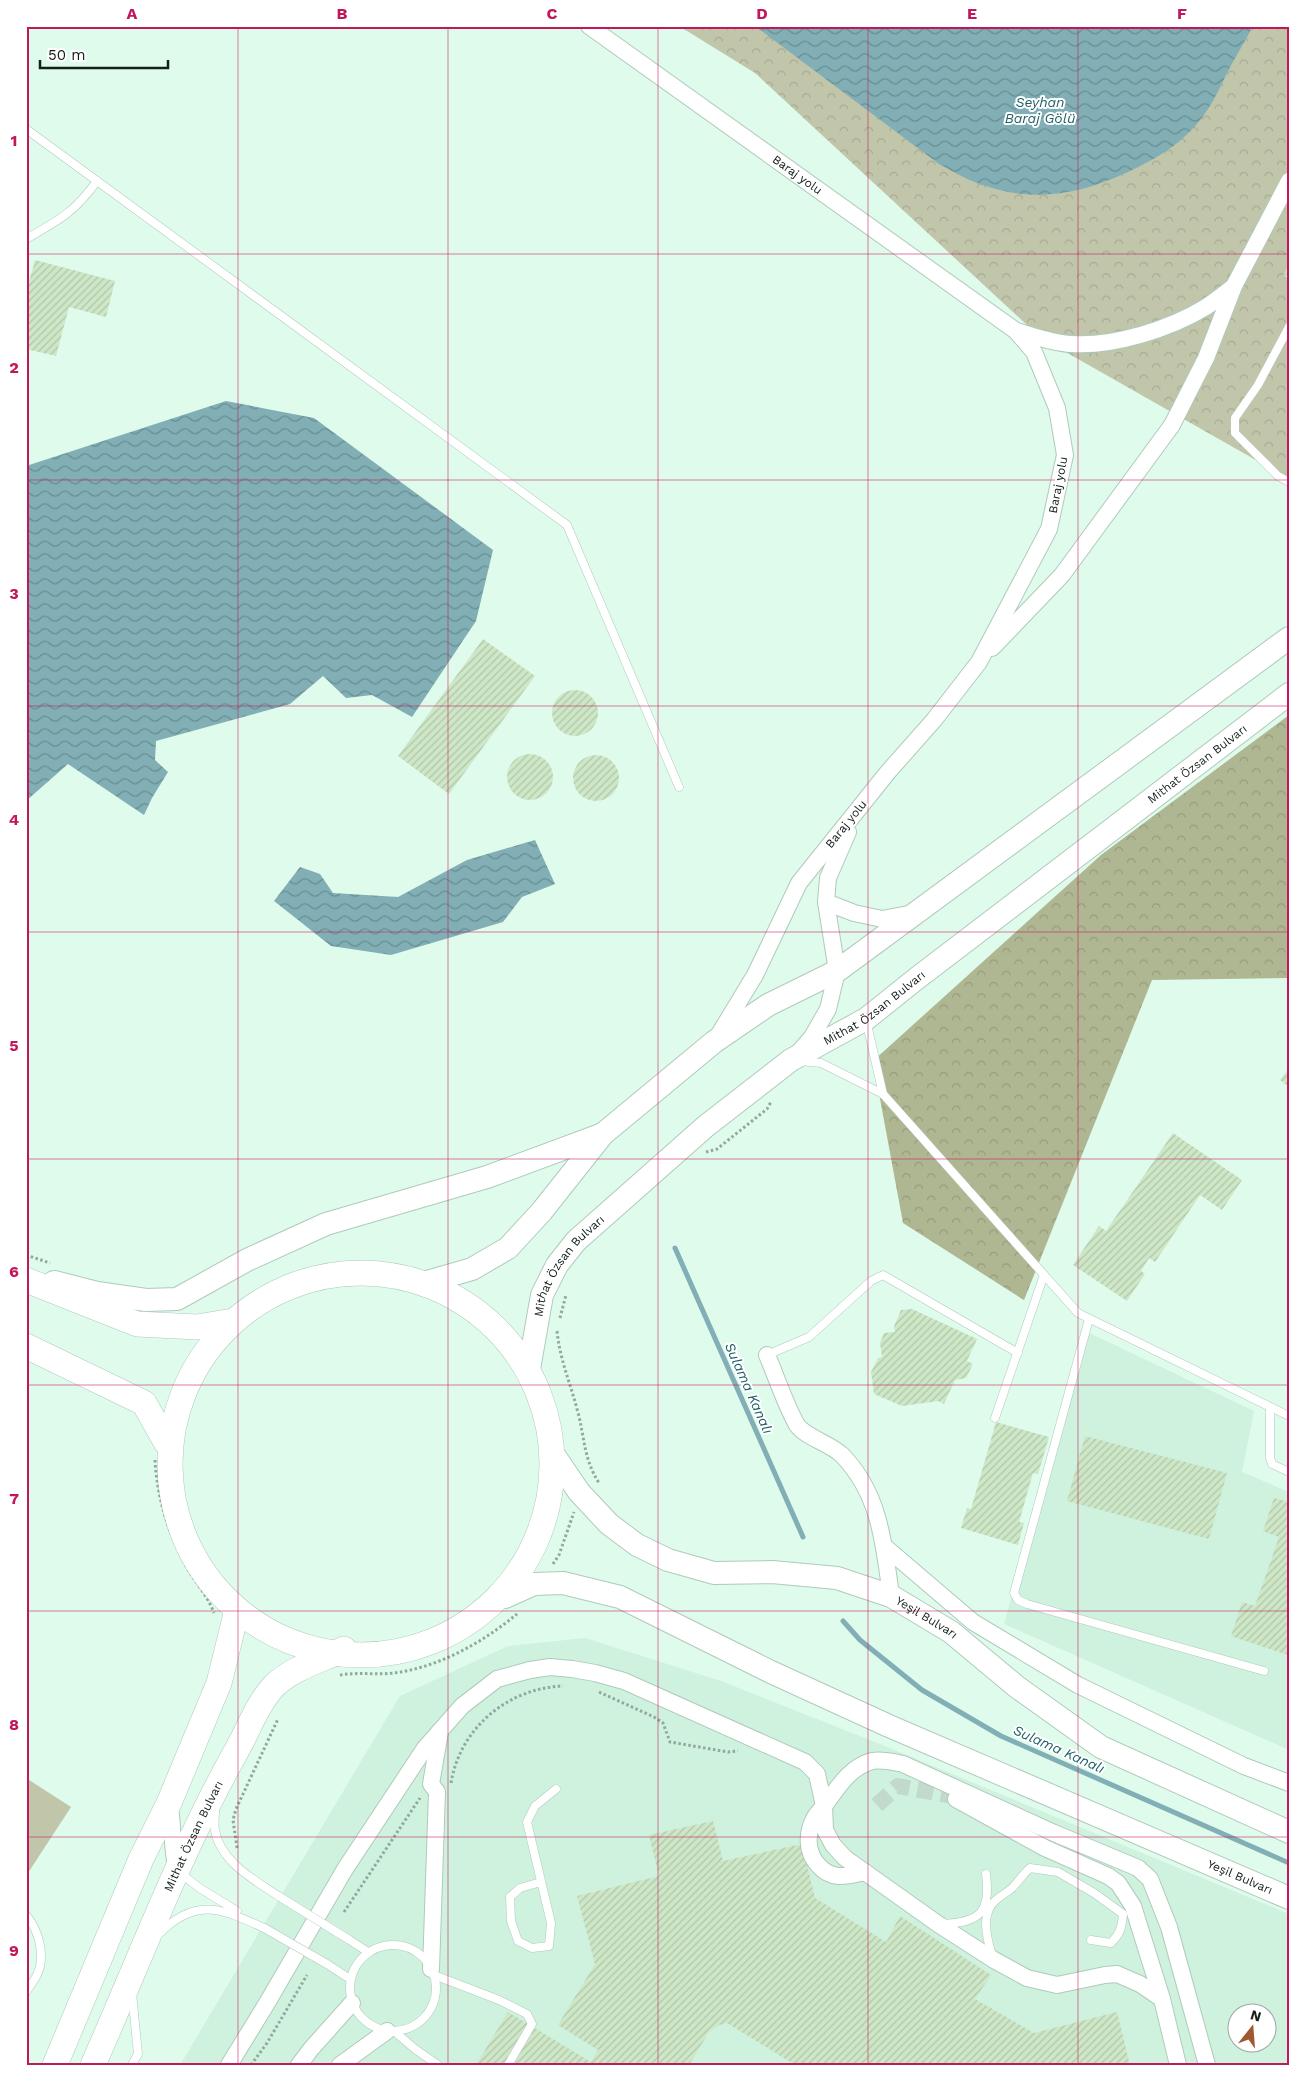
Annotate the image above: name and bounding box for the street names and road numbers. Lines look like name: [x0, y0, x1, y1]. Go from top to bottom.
street label: Baraj yolu: [770, 152, 825, 197]
street label: Baraj yolu: [1046, 455, 1070, 515]
street label: Mithat Özsan Bulvarı: [1145, 722, 1250, 806]
street label: Baraj yolu: [822, 797, 870, 851]
street label: Mithat Özsan Bulvarı: [821, 968, 928, 1048]
street label: Mithat Özsan Bulvarı: [531, 1212, 607, 1318]
street label: Yeşil Bulvarı: [893, 1594, 960, 1641]
street label: Mithat Özsan Bulvarı: [161, 1778, 226, 1894]
street label: Yeşil Bulvarı: [1205, 1857, 1275, 1897]

